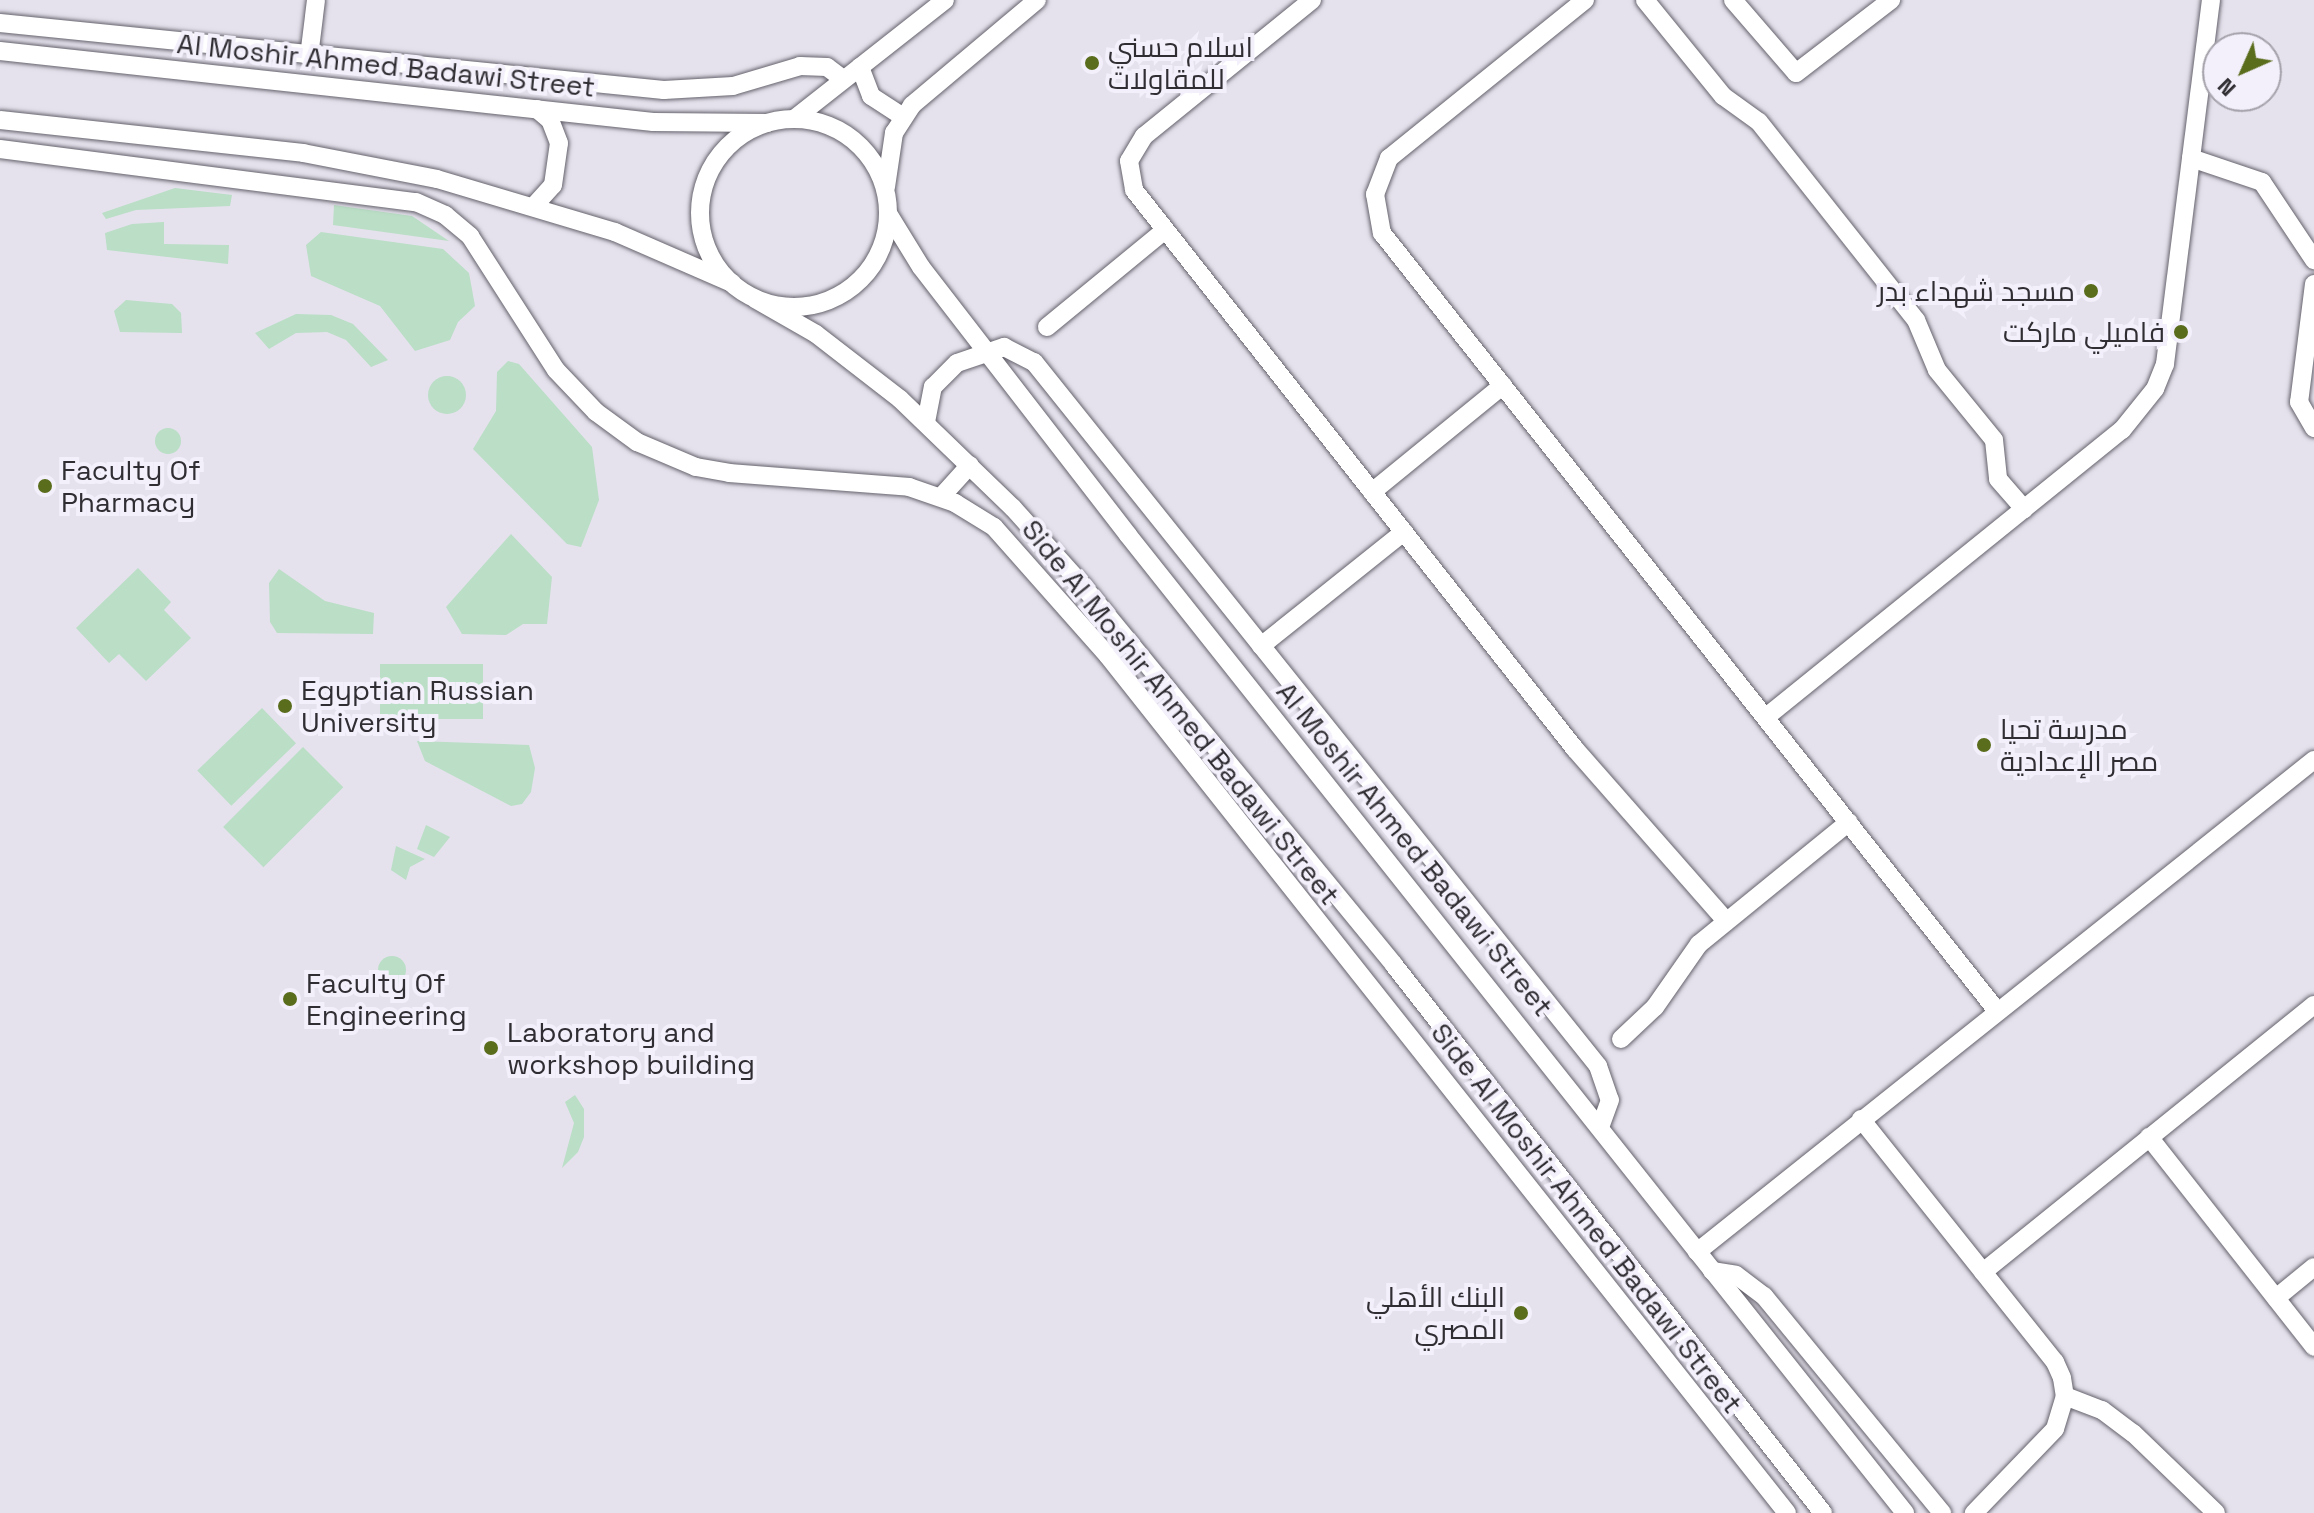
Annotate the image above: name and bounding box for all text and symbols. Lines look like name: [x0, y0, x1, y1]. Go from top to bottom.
street label: Al Moshir Ahmed Badawi Street: [175, 26, 597, 104]
place label: اسلام حسني للمقاولات: [1108, 30, 1253, 96]
north arrow: [2202, 32, 2282, 112]
marker: اسلام حسني للمقاولات: [1083, 54, 1101, 72]
text: N: [2211, 72, 2242, 103]
place label: مسجد شهداء بدر: [1877, 274, 2075, 308]
marker: مسجد شهداء بدر: [2082, 282, 2100, 300]
place label: فاميلي ماركت: [2003, 315, 2165, 349]
marker: فاميلي ماركت: [2172, 323, 2190, 341]
place label: Faculty Of Pharmacy: [61, 453, 201, 519]
marker: Faculty Of Pharmacy: [36, 477, 54, 495]
street label: Side Al Moshir Ahmed Badawi Street: [1015, 512, 1347, 912]
place label: Egyptian Russian University: [301, 673, 534, 739]
street label: Al Moshir Ahmed Badawi Street: [1270, 675, 1560, 1023]
marker: Egyptian Russian University: [276, 697, 294, 715]
place label: مدرسة تحيا مصر الإعدادية: [2000, 712, 2158, 778]
marker: مدرسة تحيا مصر الإعدادية: [1975, 736, 1993, 754]
place label: Faculty Of Engineering: [306, 966, 467, 1032]
marker: Faculty Of Engineering: [281, 990, 299, 1008]
place label: Laboratory and workshop building: [507, 1015, 755, 1081]
street label: Side Al Moshir Ahmed Badawi Street: [1424, 1016, 1750, 1420]
marker: Laboratory and workshop building: [482, 1039, 500, 1057]
place label: البنك الأهلي المصري: [1366, 1280, 1505, 1346]
marker: البنك الأهلي المصري: [1512, 1304, 1530, 1322]

